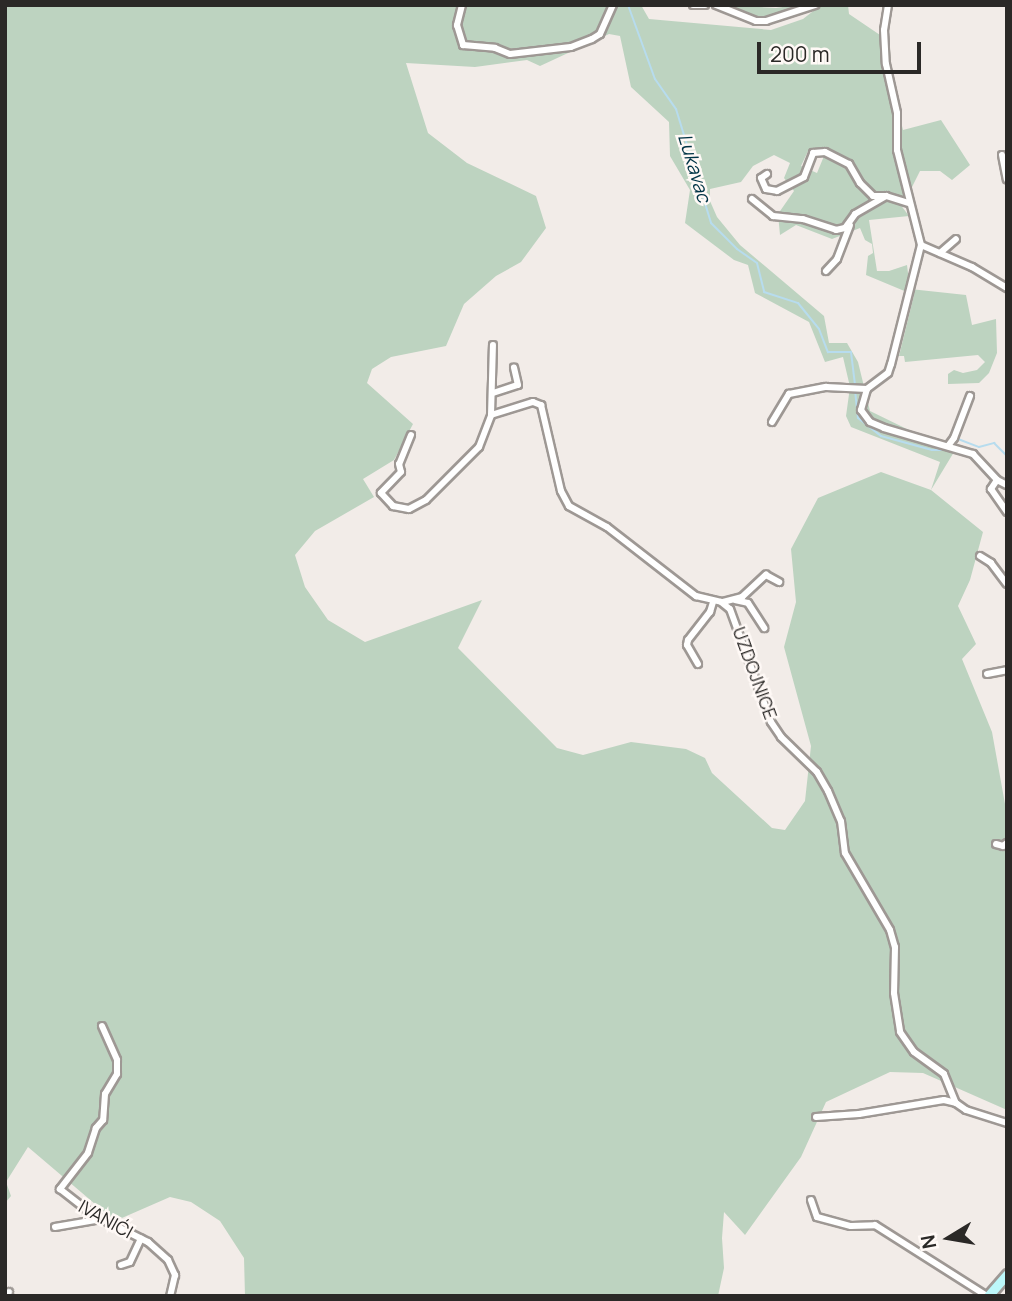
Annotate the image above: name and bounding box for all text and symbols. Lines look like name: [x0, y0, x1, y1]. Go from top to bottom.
scale bar: [760, 28, 925, 72]
text: 200 m: [770, 40, 830, 68]
water label: Lukavac: [673, 131, 715, 205]
street label: UZDOJNICE: [728, 624, 782, 722]
street label: IVANIĆI: [75, 1195, 137, 1243]
north arrow: [914, 1203, 984, 1273]
text: N: [914, 1233, 942, 1251]

